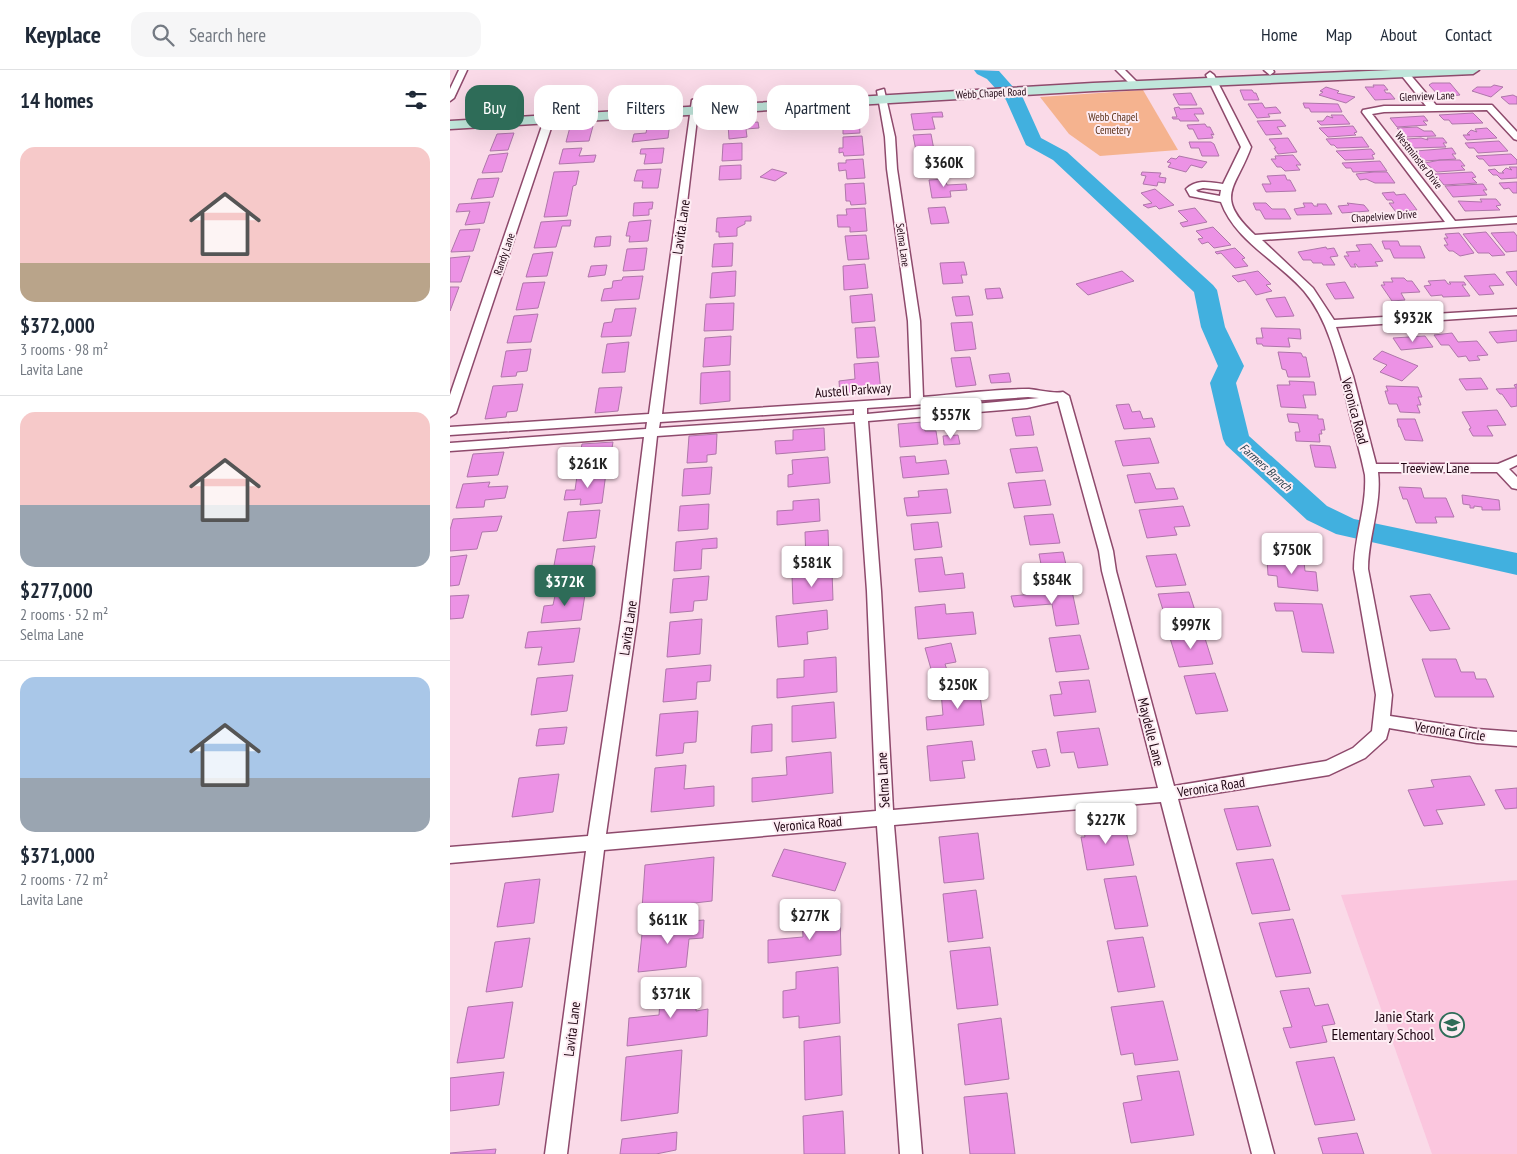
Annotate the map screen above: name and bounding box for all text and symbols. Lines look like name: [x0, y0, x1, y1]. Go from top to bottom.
search box: [131, 12, 481, 57]
text: Keyplace: [25, 19, 101, 50]
icon: search: [149, 21, 177, 49]
text: Search here: [189, 23, 266, 47]
text: Home: [1261, 23, 1298, 46]
text: Map: [1326, 23, 1352, 46]
text: About: [1380, 23, 1417, 46]
text: Contact: [1445, 23, 1492, 46]
street label: Webb Chapel Road: [955, 84, 1027, 102]
chip: Buy: [465, 85, 524, 130]
chip: Rent: [534, 85, 598, 130]
chip: Filters: [608, 85, 683, 130]
chip: New: [693, 85, 757, 130]
chip: Apartment: [767, 85, 869, 130]
icon: filters: [402, 86, 430, 114]
text: 14 homes: [20, 87, 93, 114]
street label: Glenview Lane: [1399, 88, 1455, 104]
park label: Webb Chapel Cemetery: [1088, 110, 1138, 137]
street label: Westminster Drive: [1392, 128, 1446, 192]
pin: $360K: [909, 146, 979, 188]
text: $360K: [925, 152, 963, 172]
icon: home: [180, 179, 270, 269]
street label: Lavita Lane: [668, 198, 694, 256]
street label: Chapelview Drive: [1351, 207, 1418, 225]
street label: Selma Lane: [893, 222, 913, 268]
street label: Randy Lane: [490, 231, 518, 277]
pin: $932K: [1378, 300, 1448, 343]
text: $932K: [1394, 307, 1432, 327]
text: $372,000: [20, 312, 95, 339]
text: 3 rooms · 98 m²: [20, 339, 108, 359]
text: Lavita Lane: [20, 359, 83, 379]
street label: Veronica Road: [1337, 375, 1373, 446]
street label: Austell Parkway: [814, 378, 892, 402]
pin: $557K: [916, 398, 986, 440]
text: $557K: [932, 404, 970, 424]
water label: Farmers Branch: [1237, 440, 1295, 495]
icon: home: [180, 445, 270, 535]
pin: $261K: [553, 446, 623, 489]
text: $261K: [569, 453, 607, 473]
street label: Treeview Lane: [1401, 459, 1469, 477]
pin: $750K: [1257, 532, 1327, 575]
text: $750K: [1273, 539, 1311, 559]
pin: $581K: [777, 546, 847, 588]
text: $581K: [793, 552, 831, 572]
pin: $584K: [1017, 562, 1087, 605]
pin: $372K: [530, 564, 600, 607]
text: $584K: [1033, 569, 1071, 589]
text: $372K: [546, 571, 584, 591]
text: $277,000: [20, 577, 93, 604]
street label: Lavita Lane: [615, 599, 641, 657]
text: 2 rooms · 52 m²: [20, 604, 108, 624]
pin: $997K: [1156, 608, 1226, 650]
text: $997K: [1172, 614, 1210, 634]
text: Selma Lane: [20, 624, 84, 644]
pin: $250K: [923, 668, 993, 710]
text: $250K: [939, 674, 977, 694]
street label: Maydelle Lane: [1134, 696, 1168, 768]
icon: home: [180, 710, 270, 800]
street label: Veronica Circle: [1412, 717, 1487, 745]
street label: Selma Lane: [873, 751, 893, 808]
street label: Veronica Road: [1175, 773, 1246, 801]
pin: $227K: [1071, 802, 1141, 845]
text: $227K: [1087, 809, 1125, 829]
street label: Veronica Road: [772, 812, 843, 836]
text: $371,000: [20, 842, 95, 869]
text: 2 rooms · 72 m²: [20, 869, 108, 889]
text: Lavita Lane: [20, 889, 83, 909]
pin: $277K: [775, 898, 845, 941]
pin: $611K: [633, 902, 703, 945]
text: $277K: [791, 905, 829, 925]
text: $611K: [649, 909, 687, 929]
pin: $371K: [636, 976, 706, 1019]
text: $371K: [652, 983, 690, 1003]
street label: Lavita Lane: [560, 1000, 584, 1058]
place label: Janie Stark Elementary School: [1331, 1006, 1435, 1044]
school or university icon: Janie Stark Elementary School: [1439, 1012, 1465, 1038]

